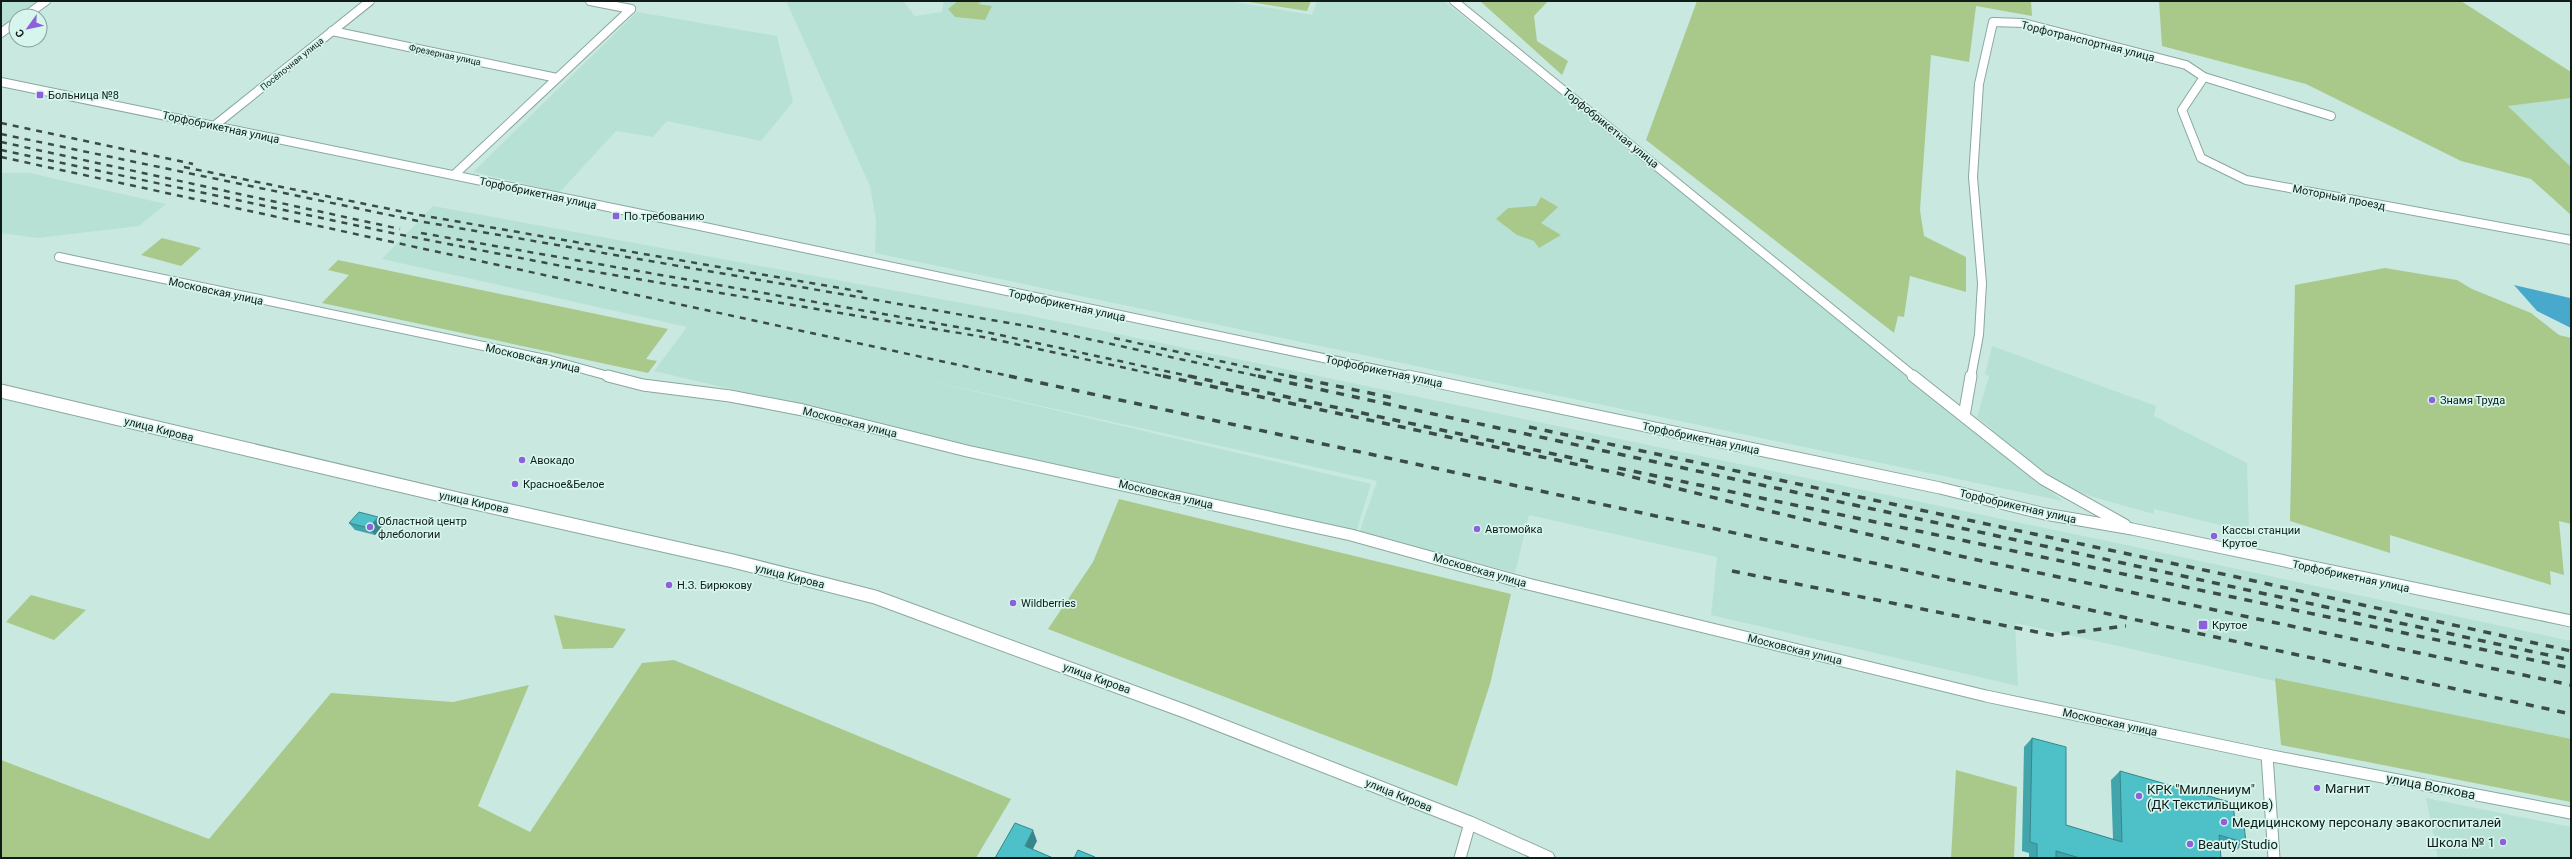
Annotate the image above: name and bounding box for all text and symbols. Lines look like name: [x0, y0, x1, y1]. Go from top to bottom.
north arrow: [8, 8, 48, 48]
street label: Торфотранспортная улица: [2020, 19, 2156, 64]
text: С: [13, 27, 27, 40]
street label: Посёлочная улица: [258, 35, 326, 93]
street label: Фрезерная улица: [408, 43, 482, 68]
street label: Торфобрикетная улица: [1560, 86, 1661, 171]
place label: Больница №8: [48, 89, 119, 102]
marker: Больница №8: [35, 90, 45, 100]
street label: Торфобрикетная улица: [161, 109, 281, 146]
street label: Торфобрикетная улица: [478, 175, 598, 212]
street label: Моторный проезд: [2291, 182, 2387, 213]
place label: По требованию: [624, 210, 704, 223]
marker: По требованию: [611, 211, 621, 221]
street label: Московская улица: [167, 275, 265, 308]
street label: Торфобрикетная улица: [1007, 287, 1127, 324]
street label: Московская улица: [484, 341, 581, 376]
street label: Торфобрикетная улица: [1324, 353, 1444, 390]
place label: Знамя Труда: [2440, 394, 2505, 407]
marker: Знамя Труда: [2427, 395, 2437, 405]
street label: Московская улица: [801, 404, 898, 440]
street label: улица Кирова: [123, 415, 195, 444]
street label: Торфобрикетная улица: [1641, 420, 1761, 457]
place label: Авокадо: [530, 454, 575, 467]
marker: Авокадо: [517, 455, 527, 465]
street label: Московская улица: [1117, 477, 1214, 512]
place label: Красное&Белое: [523, 478, 605, 491]
marker: Красное&Белое: [510, 479, 520, 489]
street label: Торфобрикетная улица: [1958, 487, 2078, 526]
street label: улица Кирова: [438, 489, 510, 516]
place label: Областной центр флебологии: [378, 515, 467, 541]
marker: Областной центр флебологии: [365, 522, 375, 532]
place label: Автомойка: [1485, 523, 1542, 536]
marker: Автомойка: [1472, 524, 1482, 534]
place label: Кассы станции Крутое: [2222, 524, 2300, 550]
marker: Кассы станции Крутое: [2209, 531, 2219, 541]
street label: Московская улица: [1432, 551, 1528, 590]
street label: Торфобрикетная улица: [2291, 558, 2411, 595]
street label: улица Кирова: [754, 562, 826, 591]
place label: Н.З. Бирюкову: [677, 579, 753, 592]
marker: Н.З. Бирюкову: [664, 580, 674, 590]
place label: Wildberries: [1021, 597, 1076, 610]
marker: Wildberries: [1008, 598, 1018, 608]
marker: Крутое: [2197, 619, 2209, 631]
place label: Крутое: [2212, 619, 2248, 632]
street label: Московская улица: [1746, 631, 1843, 667]
street label: улица Кирова: [1061, 660, 1132, 697]
street label: Московская улица: [2061, 706, 2159, 739]
street label: улица Волкова: [2385, 770, 2477, 803]
street label: улица Кирова: [1363, 776, 1434, 815]
place label: Магнит: [2325, 781, 2370, 796]
place label: КРК "Миллениум" (ДК Текстильщиков): [2147, 782, 2273, 812]
marker: Магнит: [2312, 783, 2322, 793]
marker: КРК "Миллениум" (ДК Текстильщиков): [2134, 791, 2144, 801]
place label: Медицинскому персоналу эвакогоспиталей: [2232, 815, 2501, 830]
marker: Медицинскому персоналу эвакогоспиталей: [2219, 817, 2229, 827]
place label: Школа № 1: [2427, 835, 2495, 850]
place label: Beauty Studio: [2198, 837, 2278, 852]
marker: Школа № 1: [2498, 837, 2508, 847]
marker: Beauty Studio: [2185, 839, 2195, 849]

